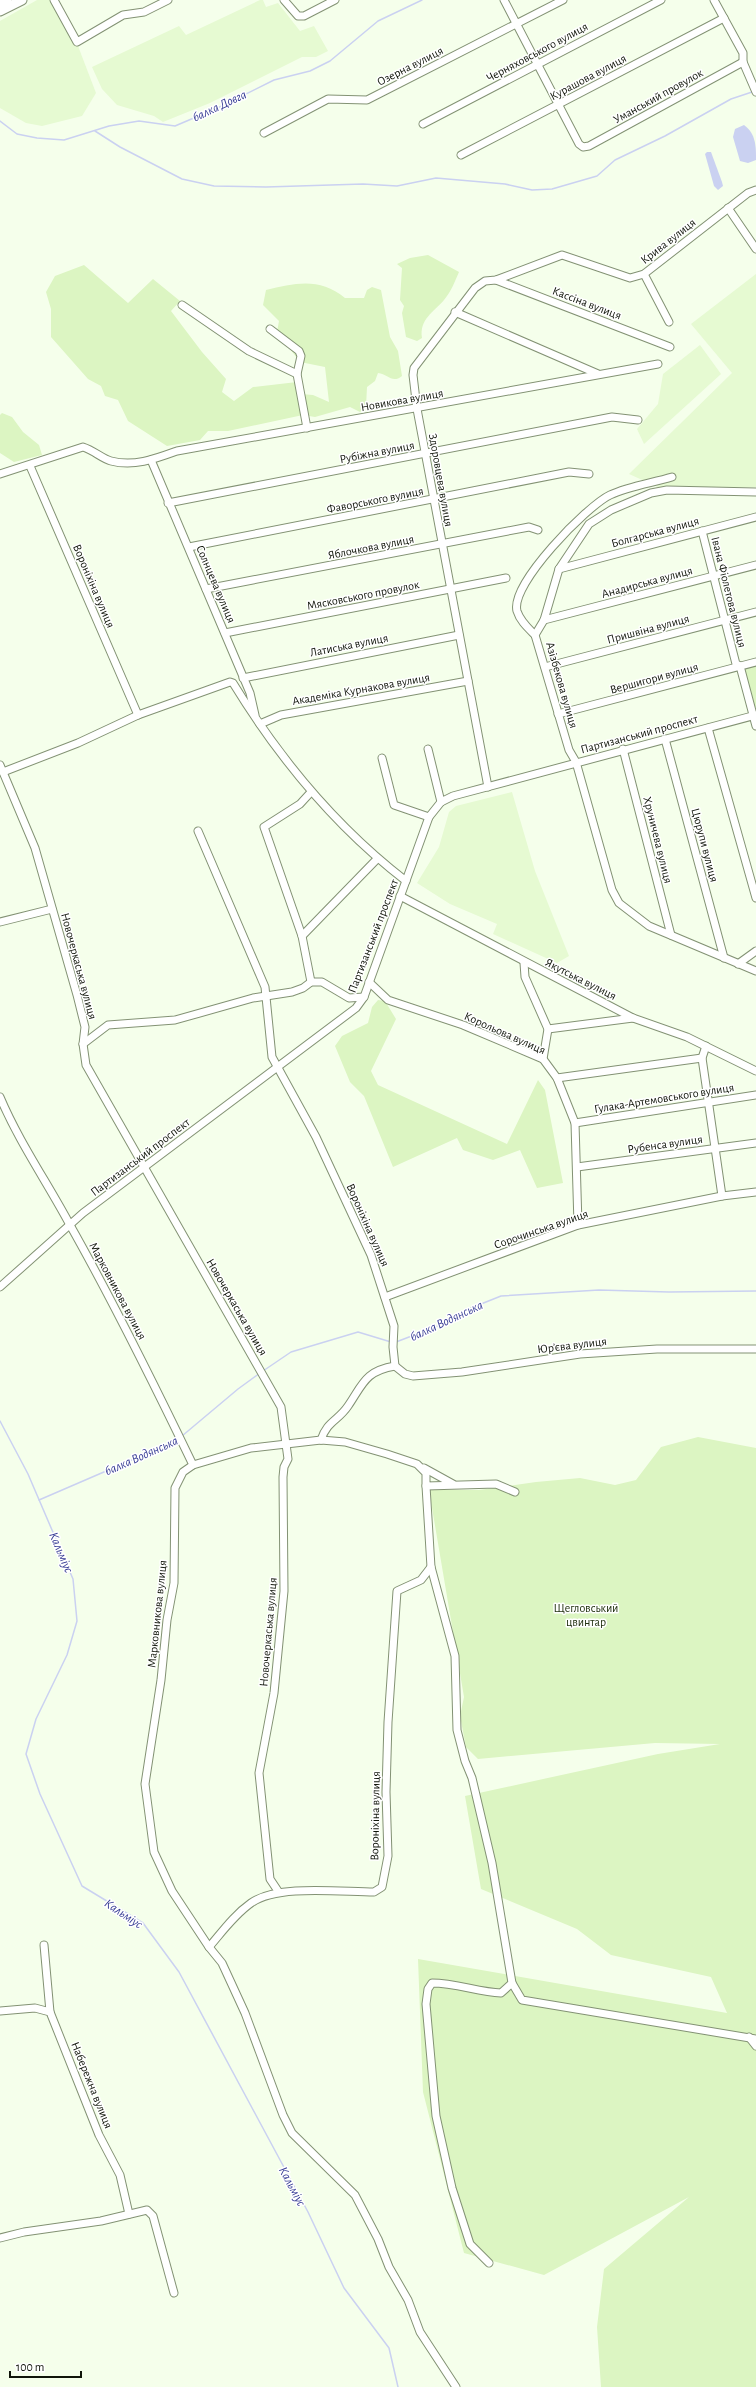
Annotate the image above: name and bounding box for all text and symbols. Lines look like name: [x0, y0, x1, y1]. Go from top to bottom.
street label: Черняховського вулиця: [484, 20, 590, 85]
street label: Озерна вулиця: [375, 44, 445, 89]
street label: Курашова вулиця: [548, 52, 629, 103]
street label: Уманський провулок: [611, 66, 706, 126]
water label: балка Довга: [191, 88, 249, 124]
street label: Крива вулиця: [638, 216, 698, 267]
street label: Кассіна вулиця: [551, 284, 623, 323]
street label: Новикова вулиця: [360, 387, 444, 414]
street label: Здоровцева вулиця: [426, 432, 455, 528]
street label: Рубіжна вулиця: [339, 439, 416, 466]
street label: Фаворського вулиця: [326, 485, 425, 516]
street label: Болгарська вулиця: [610, 515, 700, 550]
street label: Яблочкова вулиця: [327, 533, 415, 562]
street label: Івана Фіолетова вулиця: [708, 535, 749, 649]
street label: Вороніхіна вулиця: [70, 542, 117, 630]
street label: Солнцева вулиця: [193, 543, 238, 625]
street label: Анадирська вулиця: [600, 564, 694, 601]
street label: Мясковського провулок: [306, 578, 421, 613]
street label: Пришвіна вулиця: [605, 612, 691, 647]
street label: Латиська вулиця: [309, 632, 389, 659]
street label: Азізбекова вулиця: [543, 641, 580, 730]
street label: Вершигори вулиця: [609, 660, 700, 697]
street label: Академіка Курнакова вулиця: [291, 671, 431, 708]
street label: Партизанський проспект: [579, 712, 700, 755]
street label: Хруничева вулиця: [640, 795, 675, 885]
street label: Цюрупи вулиця: [688, 807, 721, 884]
street label: Партизанський проспект: [346, 877, 400, 995]
street label: Новочеркаська вулиця: [58, 911, 99, 1021]
street label: Якутська вулиця: [543, 956, 619, 1003]
street label: Корольова вулиця: [462, 1010, 548, 1057]
street label: Гулака-Артемовського вулиця: [593, 1081, 735, 1116]
street label: Партизанський проспект: [88, 1115, 192, 1198]
street label: Рубенса вулиця: [627, 1133, 703, 1156]
street label: Вороніхіна вулиця: [343, 1182, 392, 1269]
street label: Сорочинська вулиця: [492, 1207, 590, 1252]
street label: Марковникова вулиця: [86, 1240, 149, 1342]
street label: Новочеркаська вулиця: [204, 1257, 270, 1358]
water label: балка Водянська: [408, 1299, 485, 1344]
street label: Юр’єва вулиця: [537, 1335, 607, 1356]
water label: балка Водянська: [103, 1434, 181, 1478]
water label: Кальміус: [46, 1530, 75, 1575]
street label: Марковникова вулиця: [145, 1560, 170, 1669]
street label: Новочеркаська вулиця: [257, 1577, 280, 1687]
park label: Щегловський цвинтар: [554, 1602, 618, 1628]
street label: Вороніхіна вулиця: [368, 1771, 383, 1861]
water label: Кальміус: [102, 1897, 145, 1932]
street label: Набережна вулиця: [68, 2040, 115, 2130]
water label: Кальміус: [276, 2165, 308, 2209]
scale bar: [10, 2353, 81, 2379]
text: 100 m: [16, 2361, 44, 2373]

